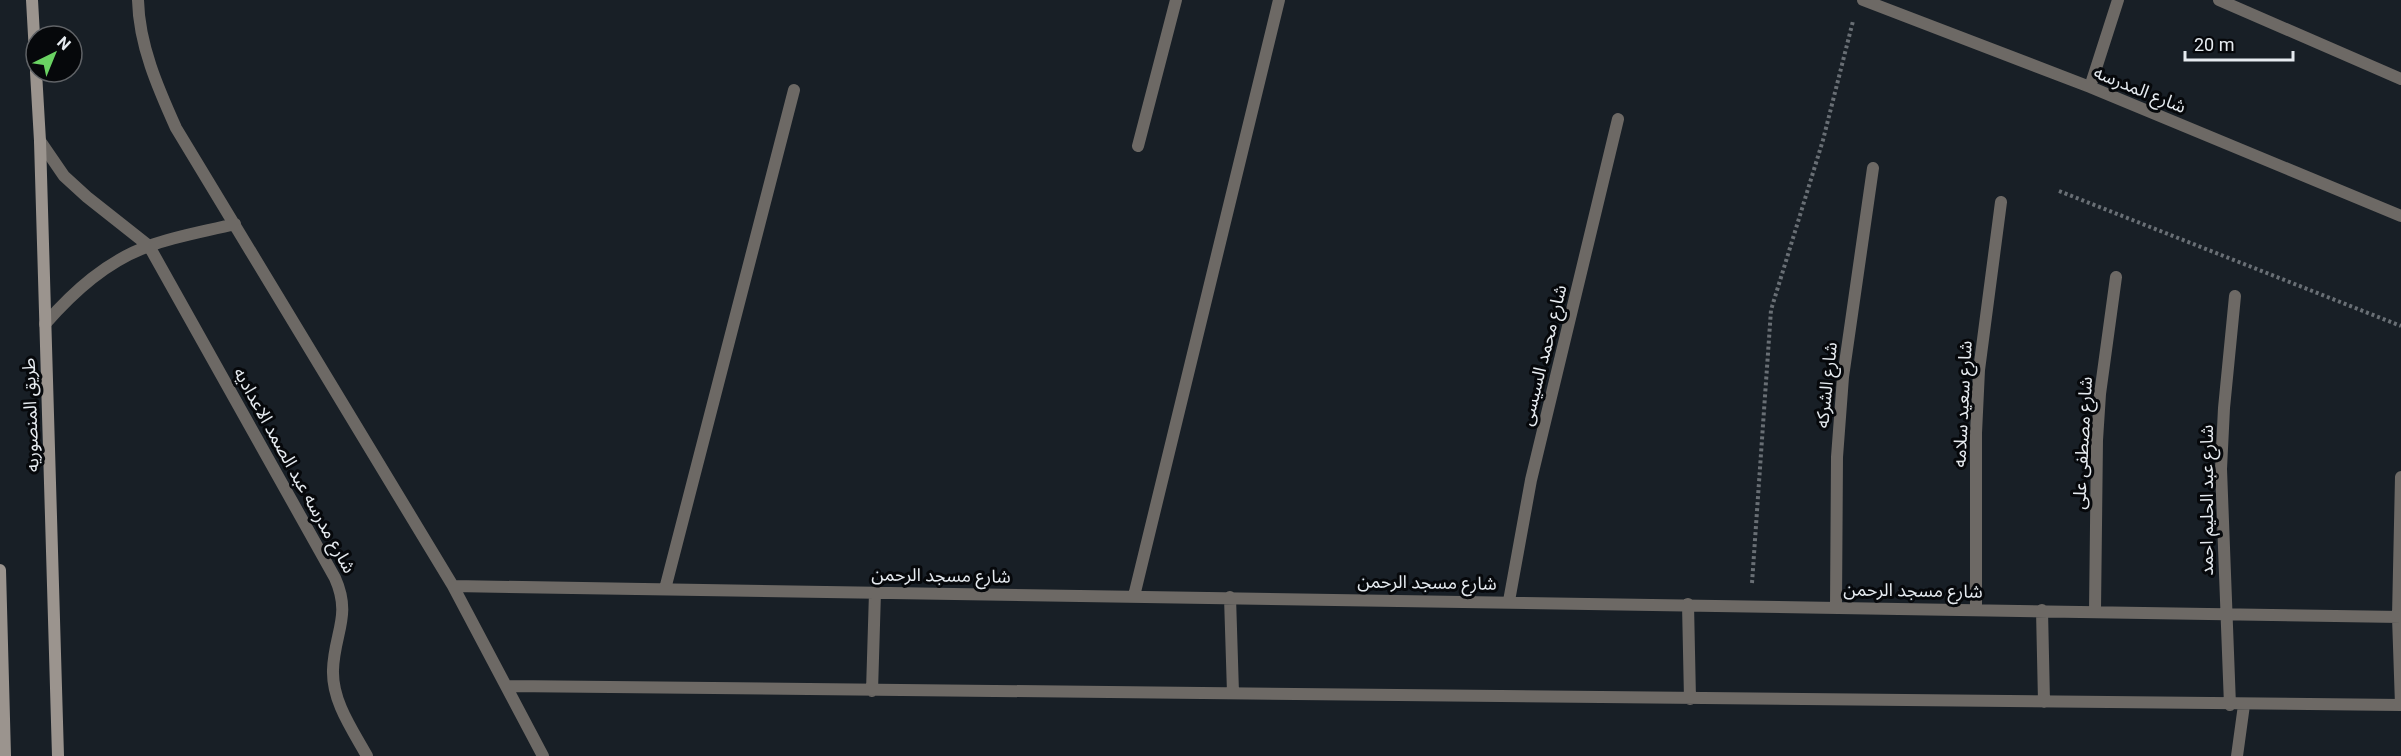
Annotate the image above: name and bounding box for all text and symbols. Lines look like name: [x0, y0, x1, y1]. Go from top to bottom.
north arrow: [24, 24, 84, 84]
scale bar: [2185, 24, 2293, 62]
text: N: [53, 33, 74, 54]
text: 20 m: [2194, 34, 2234, 55]
street label: شارع المدرسه: [2089, 61, 2189, 121]
street label: شارع محمد السيسى: [1515, 282, 1575, 429]
street label: شارع سعيد سلامه: [1948, 340, 1980, 468]
street label: شارع الشركه: [1811, 341, 1845, 429]
street label: طريق المنصوريه: [18, 357, 43, 473]
street label: شارع مدرسه عبد الصمد الاعداديه: [226, 363, 360, 579]
street label: شارع مصطفى على: [2068, 376, 2100, 510]
street label: شارع عبد الحليم احمد: [2196, 425, 2221, 575]
street label: شارع مسجد الرحمن: [871, 563, 1011, 591]
street label: شارع مسجد الرحمن: [1357, 570, 1497, 598]
street label: شارع مسجد الرحمن: [1843, 578, 1983, 606]

